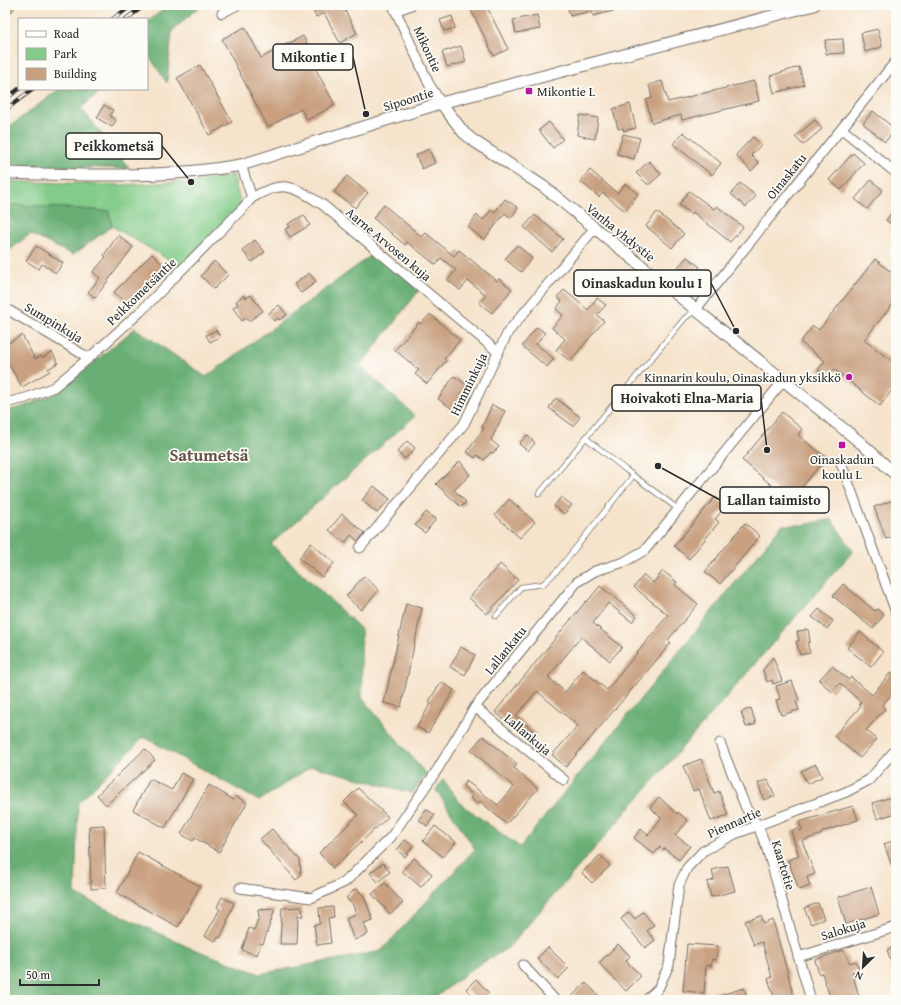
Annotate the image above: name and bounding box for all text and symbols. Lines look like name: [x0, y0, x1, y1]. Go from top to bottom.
legend: [18, 18, 148, 90]
street label: Mikontie: [409, 23, 446, 75]
text: Road: [54, 25, 80, 42]
callout: Mikontie I: [273, 44, 353, 70]
text: Park: [54, 45, 78, 62]
text: Mikontie I: [281, 47, 345, 67]
text: Building: [54, 65, 97, 82]
place label: Mikontie L: [537, 82, 596, 101]
street label: Sipoontie: [381, 83, 436, 116]
marker: Mikontie L: [524, 86, 534, 96]
callout: Peikkometsä: [66, 133, 162, 159]
text: Peikkometsä: [74, 136, 155, 156]
street label: Oinaskatu: [762, 149, 811, 203]
street label: Vanha yhdystie: [582, 199, 659, 266]
street label: Aarne Arvosen kuja: [342, 203, 436, 286]
street label: Peikkometsäntie: [102, 253, 181, 330]
callout: Oinaskadun koulu I: [574, 270, 711, 296]
text: Oinaskadun koulu I: [582, 273, 703, 293]
street label: Sumpinkuja: [21, 297, 87, 348]
street label: Himminkuja: [445, 349, 492, 419]
place label: Kinnarin koulu, Oinaskadun yksikkö: [644, 368, 841, 387]
marker: Kinnarin koulu, Oinaskadun yksikkö: [844, 372, 854, 382]
callout: Hoivakoti Elna-Maria: [612, 385, 761, 411]
text: Hoivakoti Elna-Maria: [621, 388, 754, 408]
marker: Oinaskadun koulu L: [837, 440, 847, 450]
district label: Satumetsä: [169, 442, 249, 467]
place label: Oinaskadun koulu L: [810, 450, 875, 484]
callout: Lallan taimisto: [720, 487, 829, 513]
text: Lallan taimisto: [727, 490, 821, 510]
street label: Lallankatu: [480, 622, 531, 679]
street label: Lallankuja: [500, 709, 556, 760]
street label: Piennartie: [704, 802, 764, 843]
street label: Kaartotie: [767, 838, 800, 892]
street label: Salokuja: [818, 913, 869, 945]
north arrow: [843, 947, 883, 987]
scale bar: [20, 961, 99, 987]
text: 50 m: [26, 966, 50, 983]
text: N: [851, 967, 865, 985]

